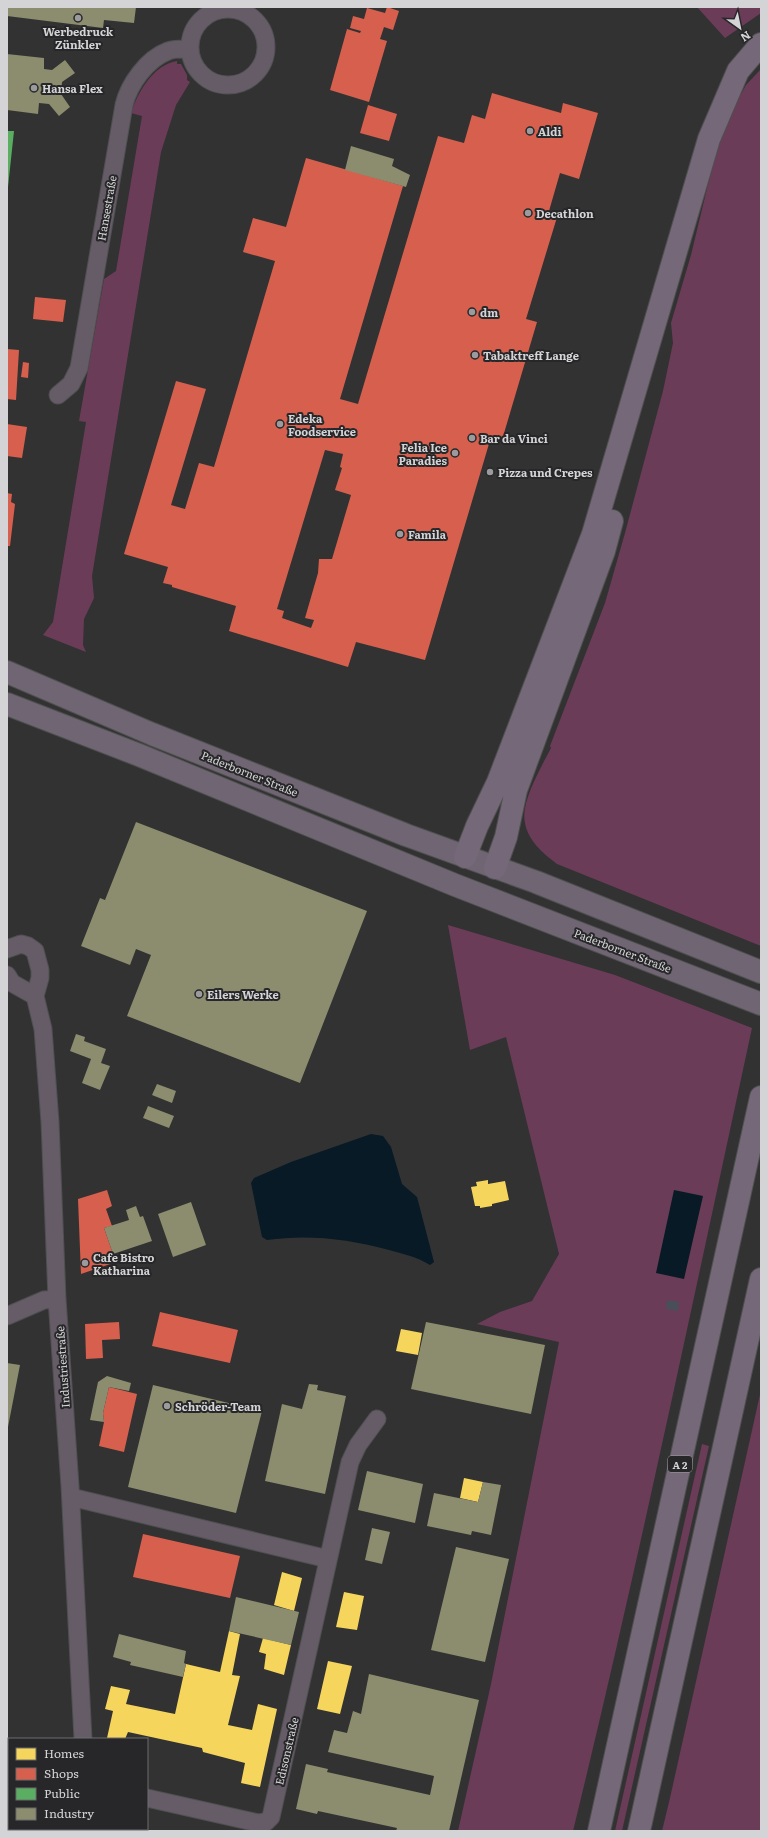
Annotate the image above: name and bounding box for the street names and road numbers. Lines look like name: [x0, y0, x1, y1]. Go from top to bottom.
street label: Hansestraße: [92, 174, 120, 242]
street label: Paderborner Straße: [199, 746, 301, 800]
street label: Paderborner Straße: [572, 924, 674, 976]
street label: Industriestraße: [51, 1325, 73, 1409]
road number: A 2: [668, 1456, 692, 1472]
street label: Edisonstraße: [270, 1715, 302, 1787]

